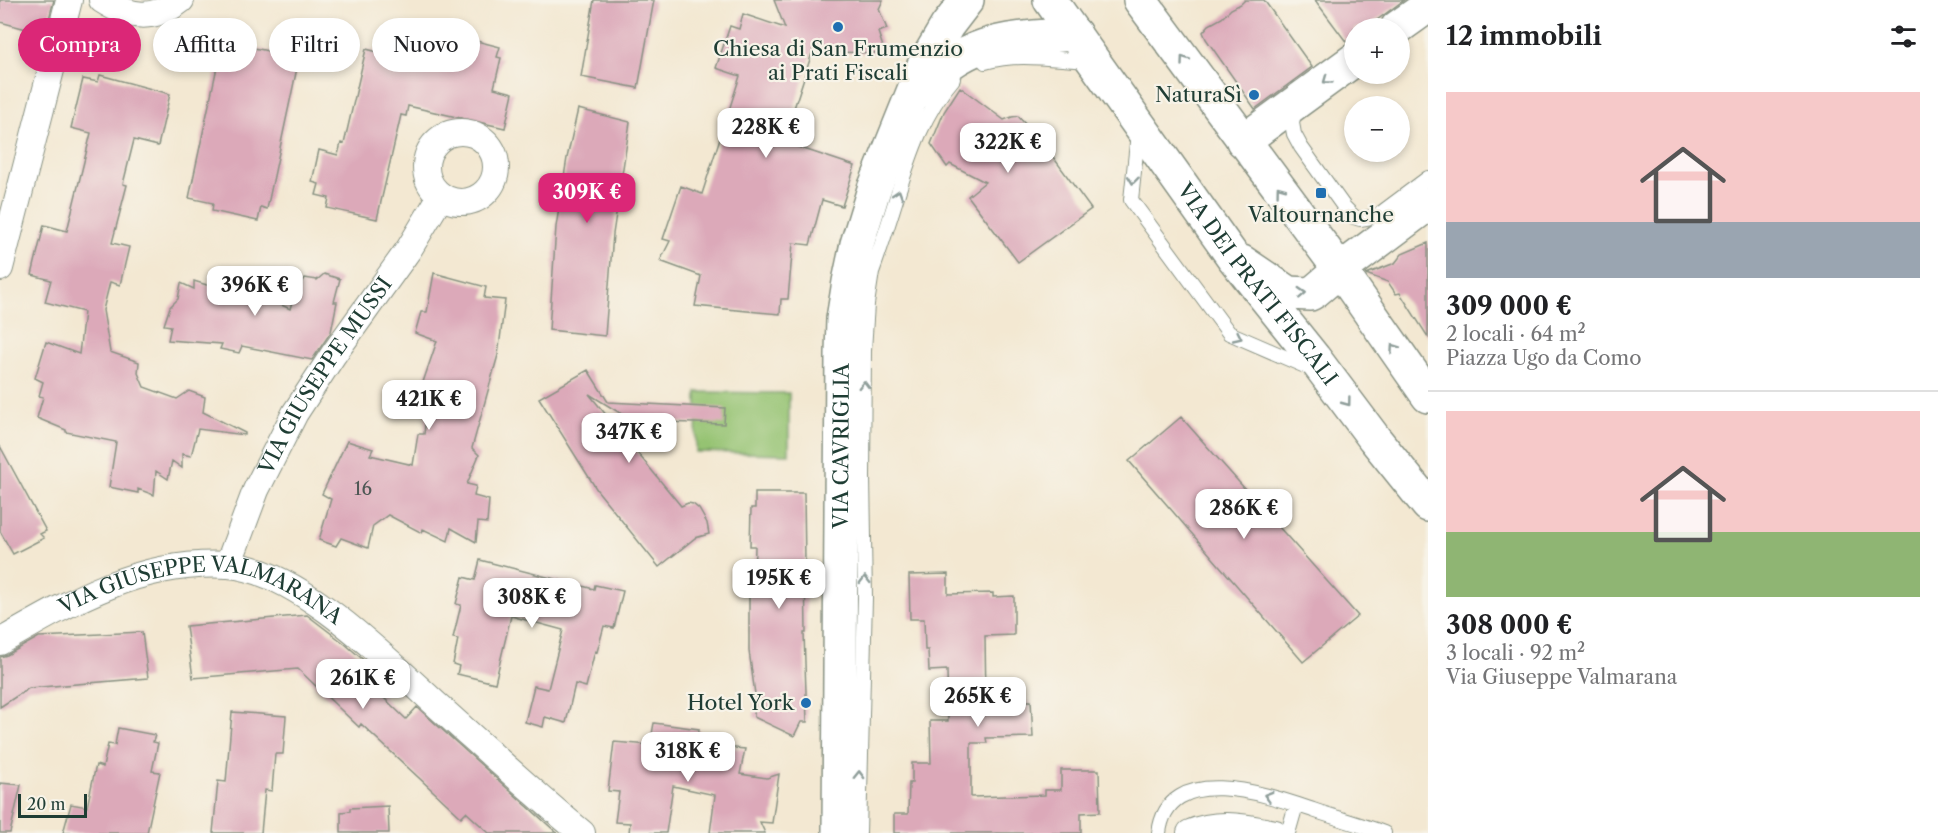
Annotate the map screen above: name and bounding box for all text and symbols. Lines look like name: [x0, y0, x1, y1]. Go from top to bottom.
chip: Compra: [18, 18, 141, 72]
chip: Affitta: [153, 18, 257, 72]
chip: Filtri: [269, 18, 360, 72]
chip: Nuovo: [372, 18, 480, 72]
map controls: [1344, 18, 1410, 162]
button: +: [1344, 18, 1410, 84]
marker: Chiesa di San Frumenzio ai Prati Fiscali: [831, 20, 845, 34]
text: 12 immobili: [1446, 20, 1602, 52]
icon: filters: [1887, 20, 1920, 53]
place label: Chiesa di San Frumenzio ai Prati Fiscali: [713, 36, 963, 85]
one-way arrow: [1180, 55, 1191, 66]
one-way arrow: [1322, 73, 1333, 84]
place label: NaturaSì: [1155, 82, 1242, 107]
marker: NaturaSì: [1247, 88, 1261, 102]
button: −: [1344, 96, 1410, 162]
pin: 228K €: [717, 108, 815, 159]
text: 228K €: [731, 115, 801, 139]
pin: 322K €: [959, 123, 1057, 174]
text: 322K €: [974, 130, 1042, 154]
icon: home: [1629, 131, 1737, 239]
pin: 309K €: [538, 173, 636, 224]
one-way arrow: [1127, 176, 1140, 185]
street label: VIA DEI PRATI FISCALI: [1172, 177, 1343, 390]
text: 309K €: [552, 180, 622, 204]
one-way arrow: [1276, 185, 1287, 196]
marker: Valtournanche: [1314, 186, 1328, 200]
one-way arrow: [891, 189, 903, 200]
place label: Valtournanche: [1247, 202, 1394, 227]
pin: 396K €: [206, 266, 304, 317]
street label: VIA GIUSEPPE MUSSI: [253, 272, 397, 479]
text: 396K €: [221, 273, 289, 297]
one-way arrow: [1297, 287, 1306, 300]
text: 309 000 €: [1446, 290, 1572, 322]
text: 2 locali · 64 m²: [1446, 322, 1586, 346]
one-way arrow: [1232, 329, 1243, 341]
one-way arrow: [1390, 344, 1401, 355]
text: Piazza Ugo da Como: [1446, 346, 1641, 370]
street label: VIA CAVRIGLIA: [828, 363, 854, 530]
pin: 421K €: [380, 380, 478, 431]
one-way arrow: [858, 380, 870, 389]
text: 421K €: [396, 387, 462, 411]
one-way arrow: [1340, 396, 1351, 407]
pin: 347K €: [580, 413, 678, 464]
text: 347K €: [596, 420, 662, 444]
icon: home: [1629, 450, 1737, 558]
house number: 16: [354, 478, 372, 500]
pin: 286K €: [1195, 489, 1293, 540]
text: 286K €: [1209, 496, 1279, 520]
text: VIA GIUSEPPE VALMARANA: [54, 551, 348, 630]
pin: 195K €: [730, 559, 828, 610]
text: 195K €: [746, 566, 812, 590]
one-way arrow: [858, 575, 871, 584]
pin: 308K €: [483, 578, 581, 629]
text: 308K €: [497, 585, 567, 609]
street label: VIA GIUSEPPE VALMARANA: [48, 599, 352, 641]
text: 308 000 €: [1446, 609, 1573, 641]
text: 3 locali · 92 m²: [1446, 641, 1585, 665]
pin: 261K €: [314, 659, 412, 710]
text: Via Giuseppe Valmarana: [1446, 665, 1677, 689]
text: 261K €: [330, 666, 396, 690]
pin: 265K €: [929, 677, 1027, 728]
text: 265K €: [944, 684, 1012, 708]
place label: Hotel York: [687, 690, 795, 715]
marker: Hotel York: [799, 696, 813, 710]
pin: 318K €: [639, 732, 737, 783]
text: 318K €: [655, 739, 721, 763]
one-way arrow: [853, 770, 866, 779]
scale bar: [18, 791, 87, 818]
one-way arrow: [1263, 791, 1274, 803]
text: 20 m: [27, 794, 66, 814]

